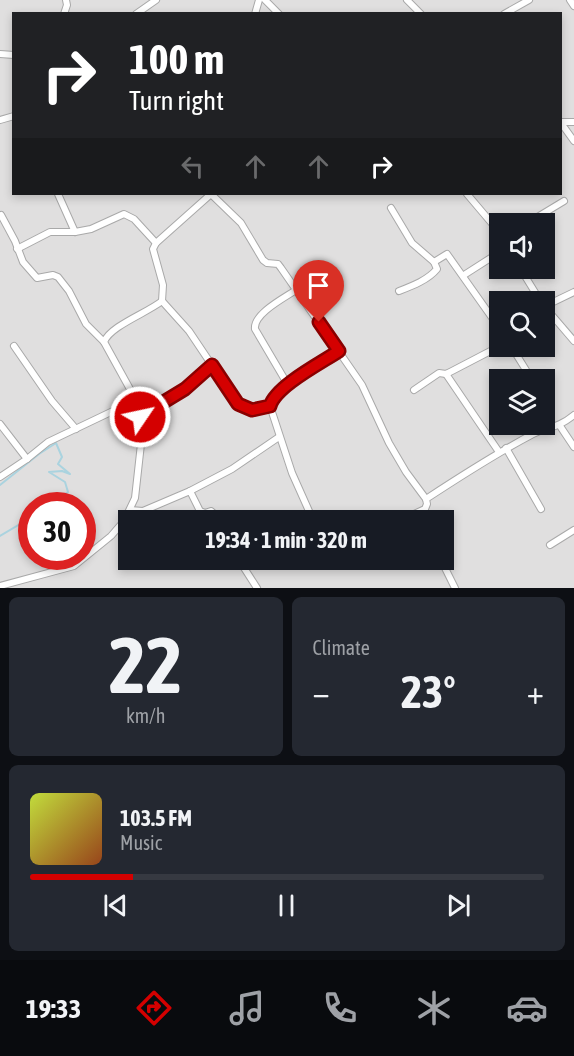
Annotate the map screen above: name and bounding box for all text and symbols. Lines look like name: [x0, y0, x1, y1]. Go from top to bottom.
text: 100 m: [129, 35, 224, 83]
icon: right: [30, 36, 108, 114]
text: Turn right: [129, 85, 224, 116]
icon: left: [176, 150, 209, 183]
icon: ahead: [239, 150, 272, 183]
icon: ahead: [302, 150, 335, 183]
icon: right: [365, 150, 398, 183]
map controls: [489, 213, 555, 435]
button: sound: [489, 213, 555, 279]
pin: [293, 260, 344, 322]
icon: arrive: [302, 269, 335, 302]
button: search: [489, 291, 555, 357]
button: layers: [489, 369, 555, 435]
position arrow: [108, 385, 172, 449]
speed limit sign: 30: [18, 492, 96, 570]
text: 19:34 · 1 min · 320 m: [205, 527, 367, 553]
text: 22: [109, 620, 182, 710]
text: Climate: [313, 636, 370, 659]
text: 23°: [401, 666, 456, 718]
text: −: [313, 673, 330, 711]
text: +: [527, 673, 544, 711]
text: km/h: [126, 704, 166, 727]
text: 103.5 FM: [120, 805, 192, 831]
text: Music: [120, 831, 162, 854]
icon: previous: [99, 889, 132, 922]
icon: pause: [270, 889, 303, 922]
icon: next: [442, 889, 475, 922]
icon: directions: [133, 987, 175, 1029]
icon: music: [226, 987, 268, 1029]
icon: phone: [319, 987, 361, 1029]
icon: climate: [413, 987, 455, 1029]
icon: car: [506, 987, 548, 1029]
text: 19:33: [26, 993, 81, 1024]

